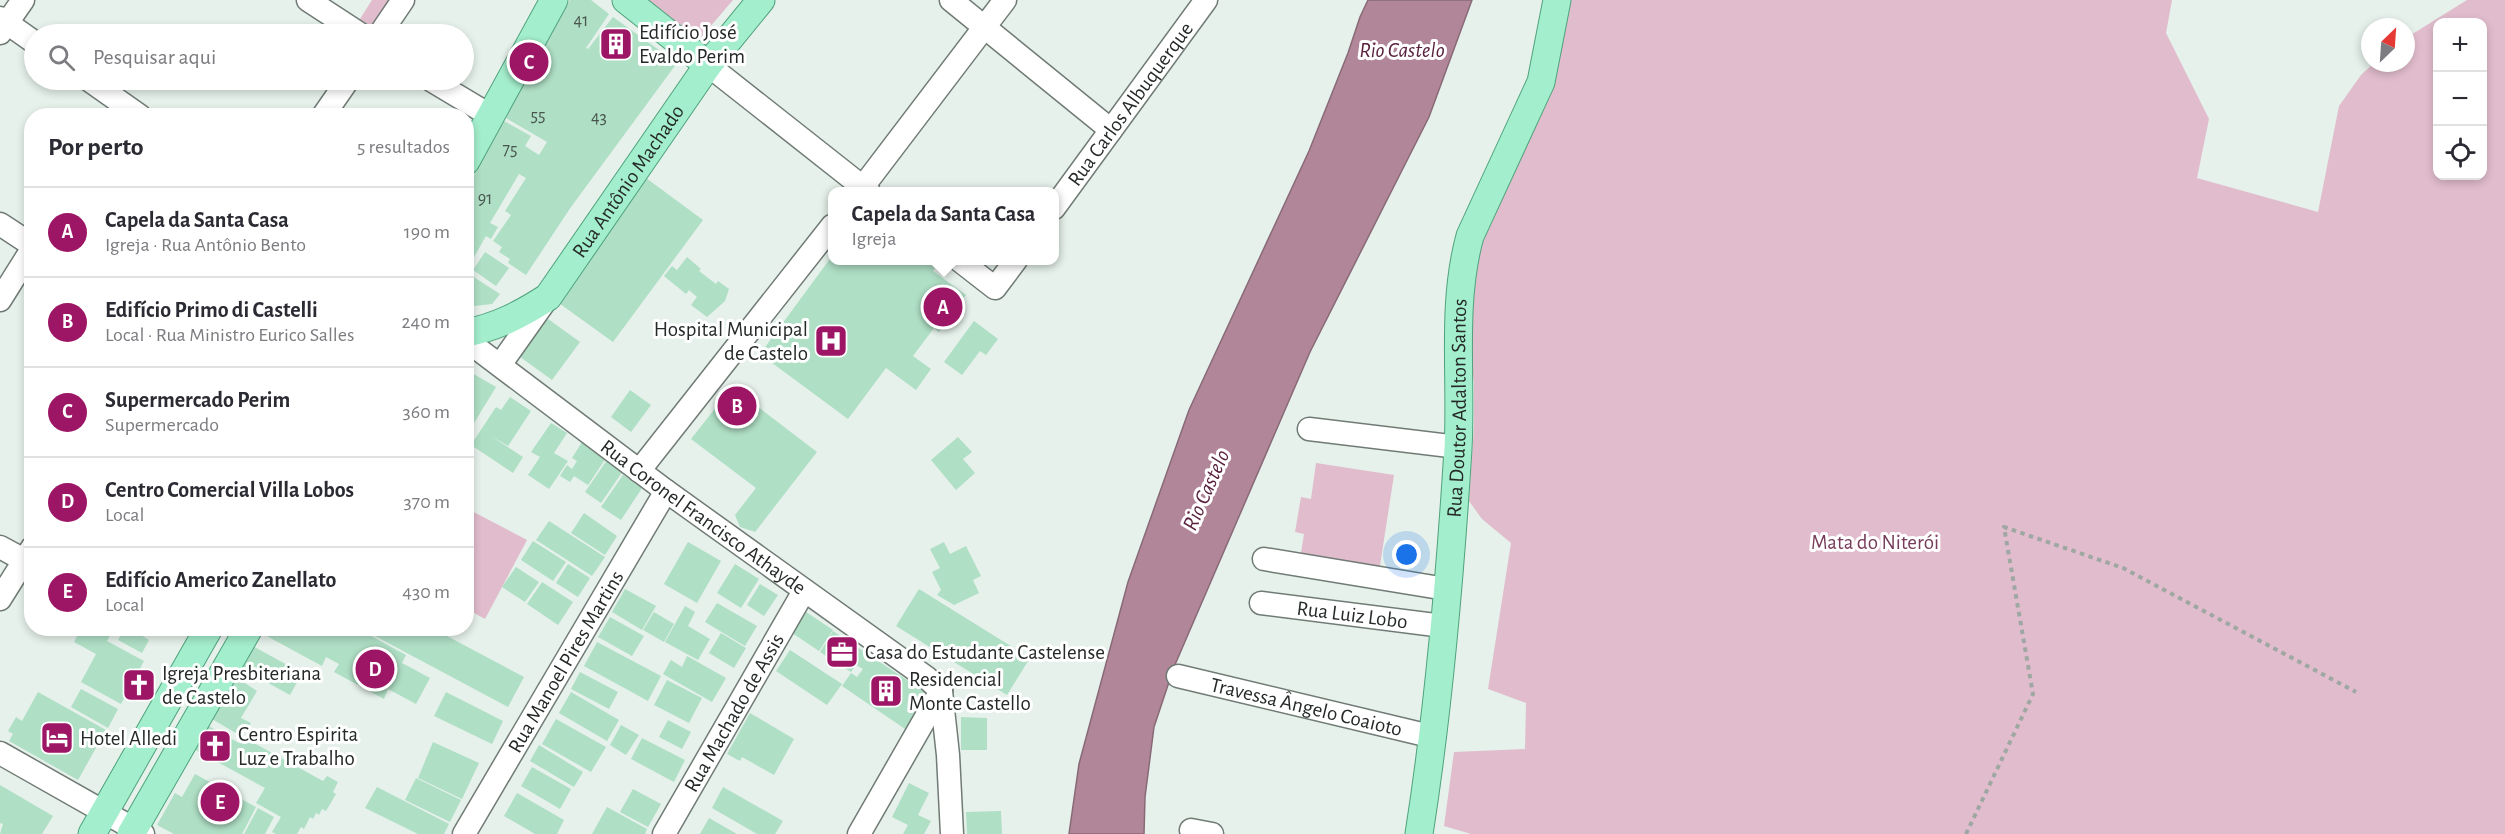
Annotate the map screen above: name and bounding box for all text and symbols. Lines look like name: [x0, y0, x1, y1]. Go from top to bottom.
house number: 41: [574, 12, 588, 30]
street label: Rua Carlos Albuquerque: [1064, 18, 1197, 190]
north arrow: [2361, 18, 2415, 72]
map controls: [2433, 18, 2487, 180]
button: +: [2433, 18, 2487, 72]
place label: Edifício José Evaldo Perim: [639, 22, 745, 67]
search box: [24, 24, 474, 90]
building icon: Edifício José Evaldo Perim: [598, 26, 634, 62]
water label: Rio Castelo: [1359, 39, 1445, 61]
pin: C: [510, 40, 548, 84]
icon: search: [45, 41, 78, 74]
text: Pesquisar aqui: [93, 46, 216, 68]
button: −: [2433, 72, 2487, 126]
street label: Rua Antônio Machado: [568, 101, 688, 261]
house number: 55: [530, 107, 546, 125]
house number: 43: [591, 109, 607, 127]
button: locate: [2433, 126, 2487, 180]
text: Por perto: [48, 134, 144, 160]
text: 5 resultados: [357, 137, 450, 157]
house number: 75: [502, 141, 518, 159]
popup: [828, 187, 1059, 265]
house number: 91: [478, 190, 492, 208]
text: Capela da Santa Casa: [852, 203, 1035, 225]
text: Capela da Santa Casa: [105, 209, 289, 231]
text: A: [62, 222, 74, 242]
text: 190 m: [404, 222, 450, 242]
text: Igreja: [852, 229, 896, 249]
text: Igreja · Rua Antônio Bento: [105, 235, 306, 255]
pin: A: [924, 284, 962, 330]
street label: Rua Doutor Adalton Santos: [1443, 298, 1470, 518]
text: Edifício Primo di Castelli: [105, 299, 318, 321]
text: B: [62, 312, 73, 332]
text: 240 m: [401, 312, 450, 332]
place label: Hospital Municipal de Castelo: [654, 319, 808, 364]
hospital icon: Hospital Municipal de Castelo: [813, 323, 849, 359]
text: Local · Rua Ministro Eurico Salles: [105, 325, 354, 345]
pin: B: [718, 384, 756, 428]
text: Supermercado Perim: [105, 389, 290, 411]
text: C: [62, 402, 73, 422]
text: 360 m: [403, 402, 450, 422]
text: Supermercado: [105, 415, 219, 435]
street label: Rua Coronel Francisco Athayde: [597, 435, 810, 598]
water label: Rio Castelo: [1179, 446, 1233, 534]
text: Centro Comercial Villa Lobos: [105, 479, 354, 501]
text: D: [61, 492, 74, 512]
text: 370 m: [404, 492, 450, 512]
text: Local: [105, 505, 145, 525]
park label: Mata do Niterói: [1811, 532, 1939, 553]
your location: [1392, 540, 1421, 569]
street label: Rua Manoel Pires Martins: [504, 567, 627, 756]
text: Edifício Americo Zanellato: [105, 569, 337, 591]
text: E: [62, 582, 73, 602]
text: 430 m: [402, 582, 450, 602]
text: Local: [105, 595, 145, 615]
street label: Rua Luiz Lobo: [1296, 597, 1409, 632]
street label: Rua Machado de Assis: [680, 630, 788, 796]
office icon: Casa do Estudante Castelense: [824, 634, 860, 670]
place label: Casa do Estudante Castelense: [865, 642, 1105, 663]
pin: D: [356, 646, 394, 692]
place label: Igreja Presbiteriana de Castelo: [162, 663, 321, 708]
church icon: Igreja Presbiteriana de Castelo: [121, 667, 157, 703]
place label: Residencial Monte Castello: [909, 669, 1031, 714]
building icon: Residencial Monte Castello: [868, 673, 904, 709]
street label: Travessa Ângelo Coaioto: [1208, 674, 1404, 740]
hotel icon: Hotel Alledi: [39, 720, 75, 756]
place label: Centro Espirita Luz e Trabalho: [238, 724, 358, 769]
place label: Hotel Alledi: [80, 728, 177, 749]
church icon: Centro Espirita Luz e Trabalho: [197, 728, 233, 764]
pin: E: [200, 780, 240, 824]

